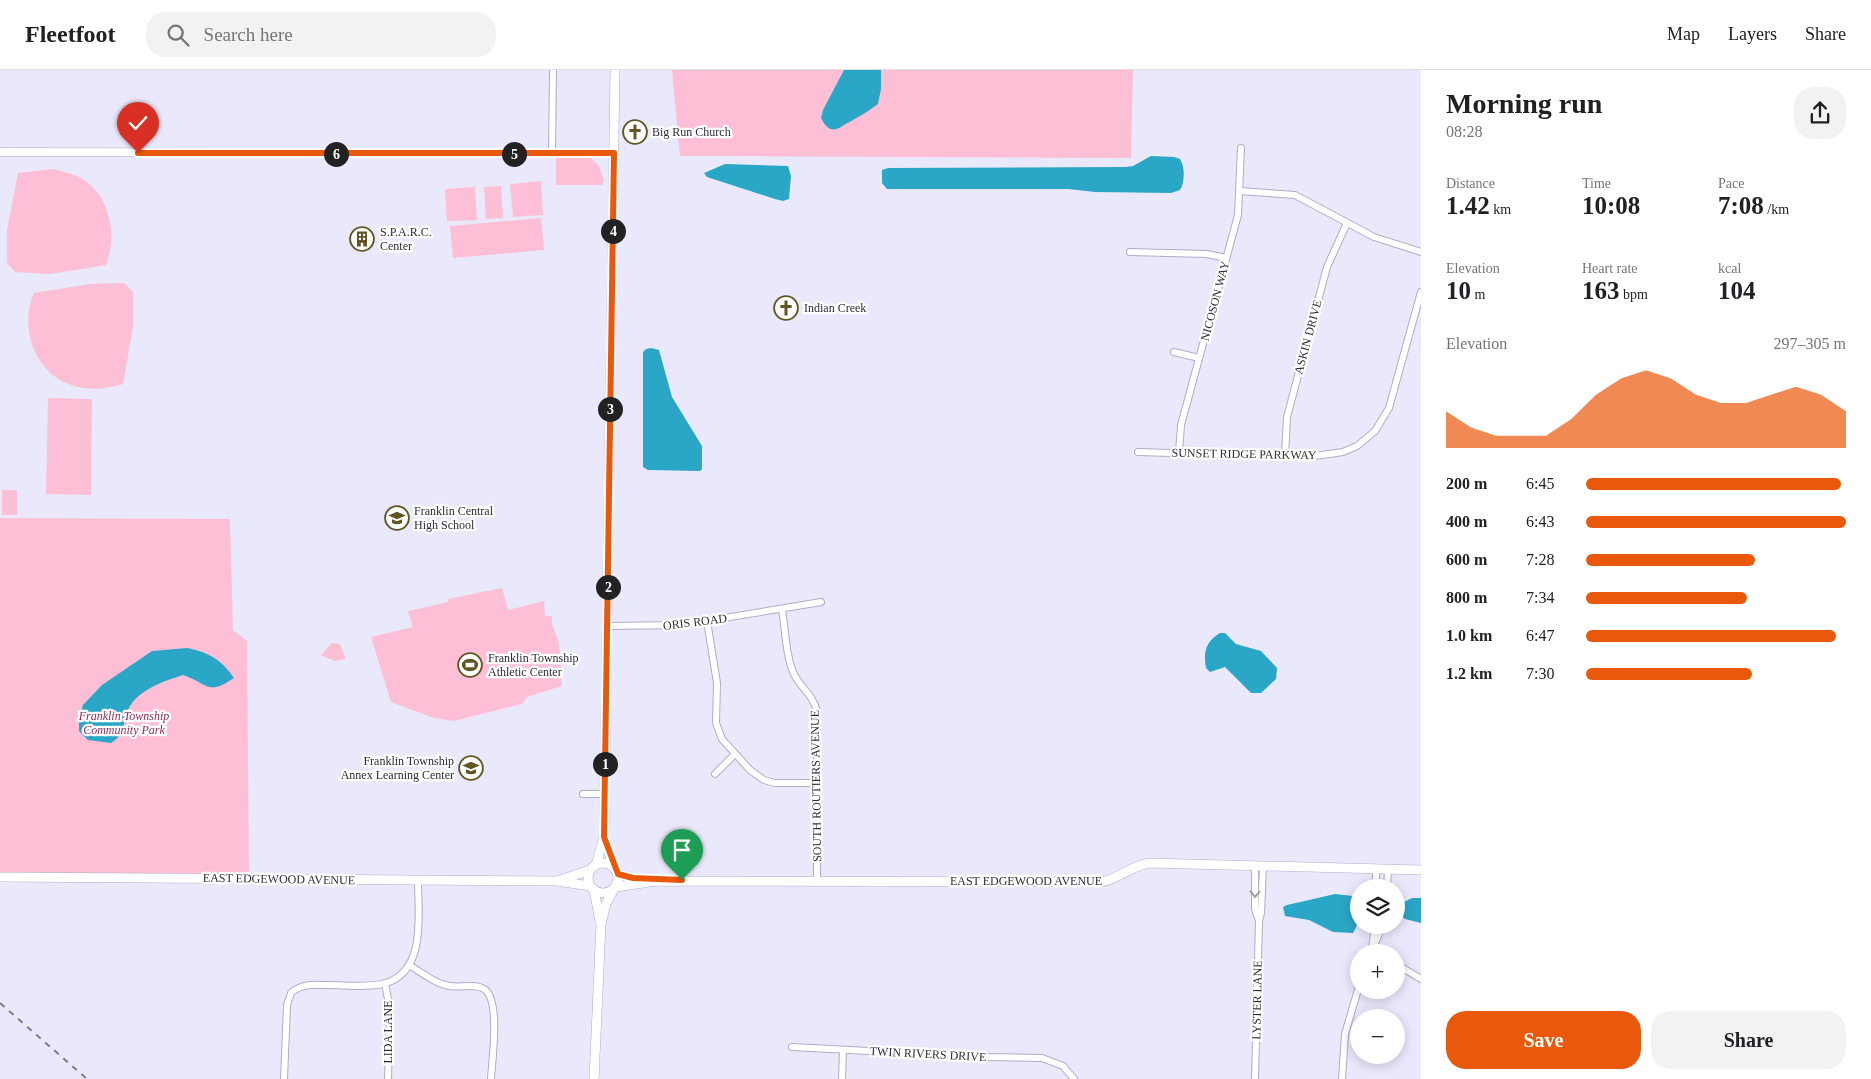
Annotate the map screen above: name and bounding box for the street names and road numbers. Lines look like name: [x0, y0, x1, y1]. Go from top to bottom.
street label: NICOSON WAY: [1198, 259, 1233, 343]
street label: ASKIN DRIVE: [1291, 298, 1325, 376]
street label: SUNSET RIDGE PARKWAY: [1171, 446, 1317, 462]
street label: ORIS ROAD: [662, 611, 728, 633]
street label: SOUTH ROUTIERS AVENUE: [808, 710, 824, 862]
street label: EAST EDGEWOOD AVENUE: [203, 871, 355, 887]
street label: EAST EDGEWOOD AVENUE: [950, 874, 1102, 888]
street label: LYSTER LANE: [1249, 960, 1265, 1040]
street label: LIDA LANE: [381, 1001, 395, 1064]
street label: TWIN RIVERS DRIVE: [869, 1044, 987, 1064]

